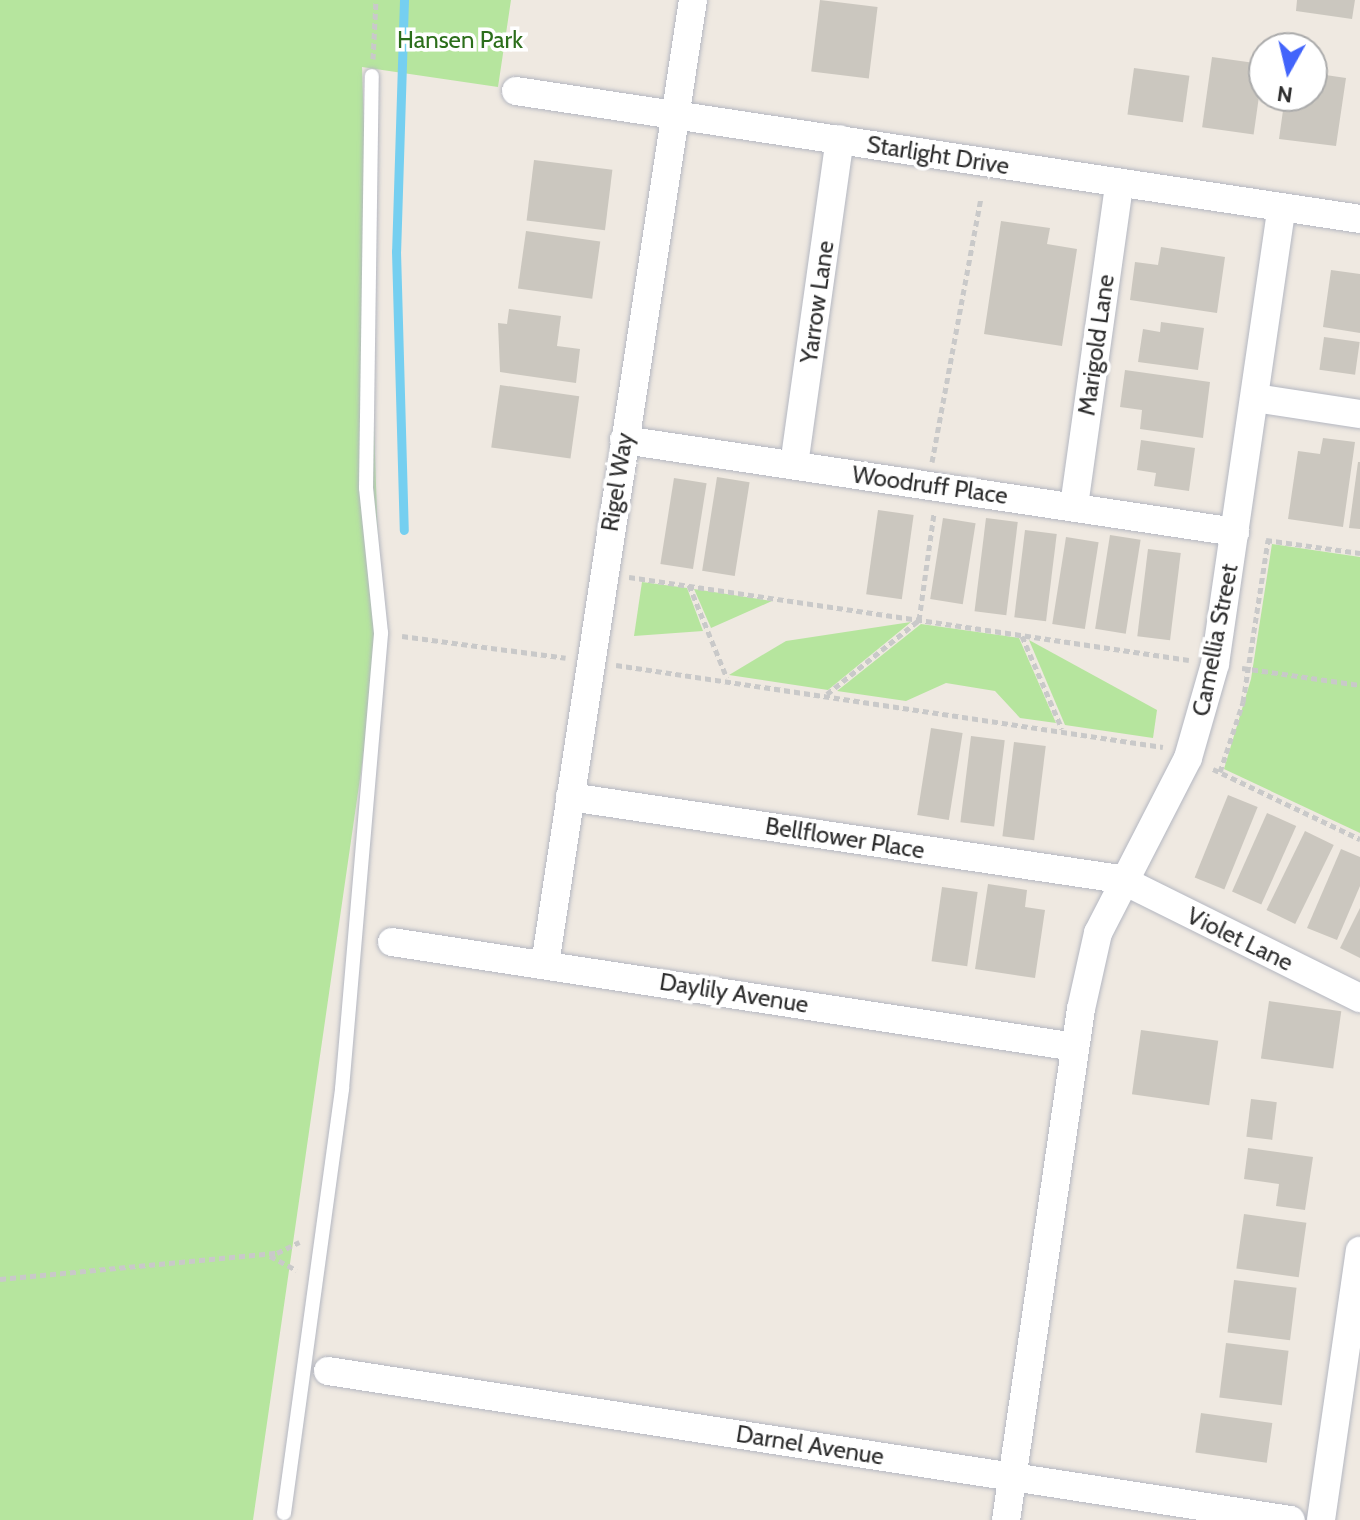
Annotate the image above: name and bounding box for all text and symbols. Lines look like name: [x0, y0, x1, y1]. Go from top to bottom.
park label: Hansen Park: [397, 26, 523, 54]
north arrow: [1248, 32, 1328, 112]
text: N: [1275, 80, 1294, 109]
street label: Starlight Drive: [865, 130, 1011, 180]
street label: Yarrow Lane: [794, 239, 840, 365]
street label: Marigold Lane: [1072, 273, 1120, 417]
street label: Rigel Way: [595, 431, 639, 533]
street label: Woodruff Place: [850, 460, 1010, 510]
street label: Camellia Street: [1186, 561, 1244, 719]
street label: Bellflower Place: [763, 811, 927, 865]
street label: Violet Lane: [1182, 901, 1298, 977]
street label: Daylily Avenue: [658, 967, 810, 1019]
street label: Darnel Avenue: [734, 1419, 886, 1471]

